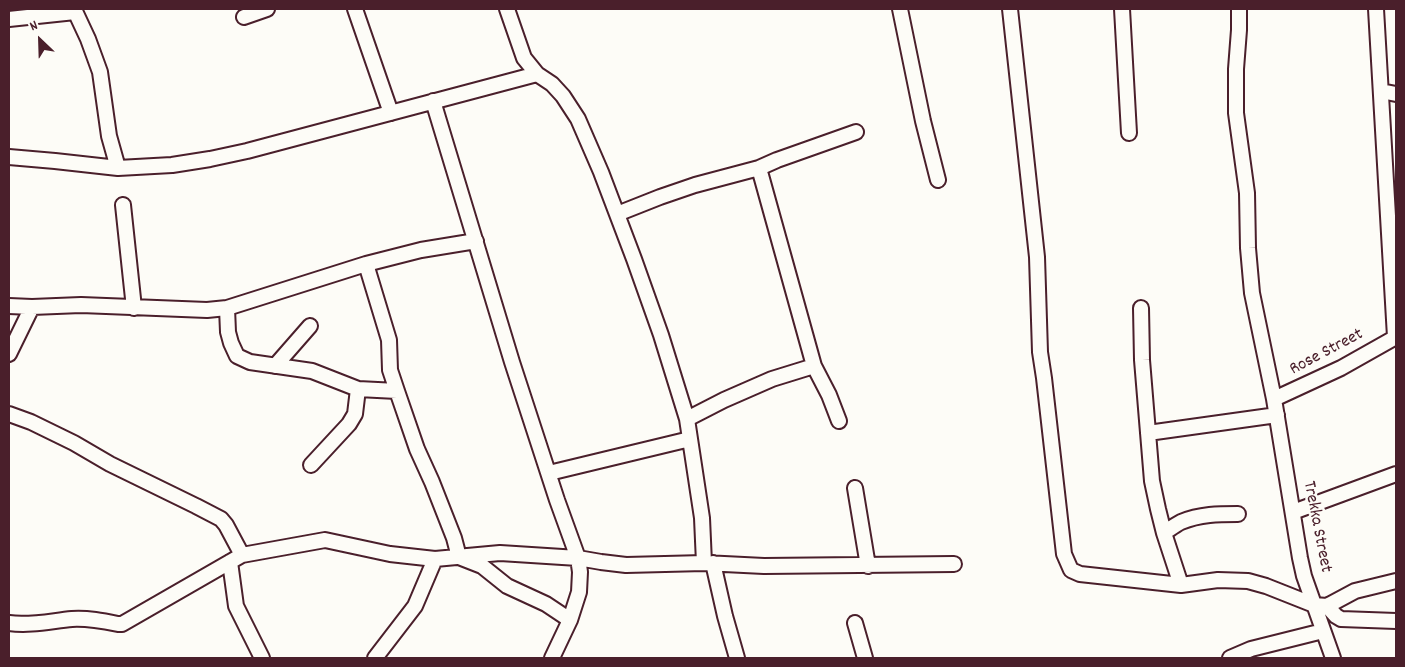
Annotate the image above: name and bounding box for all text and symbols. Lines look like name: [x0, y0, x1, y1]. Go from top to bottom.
north arrow: [15, 15, 65, 65]
text: N: [27, 16, 41, 37]
street label: Rose Street: [1287, 325, 1367, 381]
street label: Trekka Street: [1297, 479, 1335, 575]

